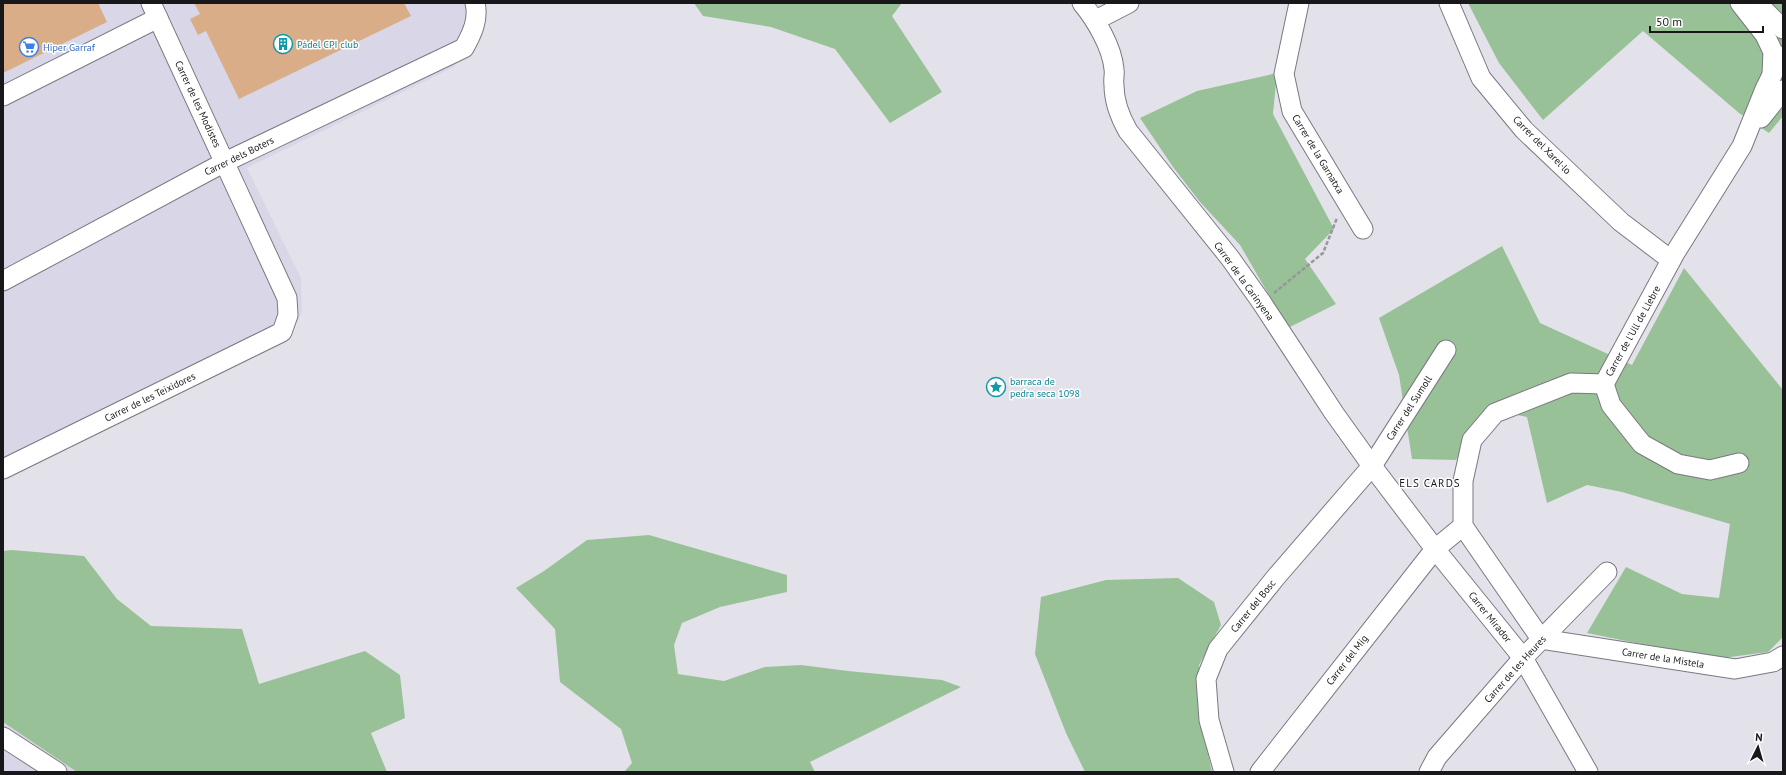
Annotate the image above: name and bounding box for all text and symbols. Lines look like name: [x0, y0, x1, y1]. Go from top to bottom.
scale bar: [1650, 8, 1763, 34]
text: 50 m: [1656, 14, 1682, 29]
building icon: Pádel CPI club: [272, 33, 294, 55]
supermarket icon: Hiper Garraf: [18, 36, 40, 58]
place label: Pádel CPI club: [297, 38, 358, 51]
place label: Hiper Garraf: [43, 41, 96, 54]
street label: Carrer de les Modistes: [172, 58, 224, 150]
street label: Carrer de la Garnatxa: [1289, 112, 1347, 196]
street label: Carrer del Xarel·lo: [1510, 113, 1574, 177]
street label: Carrer dels Boters: [202, 134, 276, 178]
street label: Carrer de la Carinyena: [1211, 239, 1277, 323]
street label: Carrer de l'Ull de Llebre: [1603, 283, 1663, 379]
street label: Carrer de les Teixidores: [102, 369, 198, 425]
street label: Carrer del Sumoll: [1383, 373, 1435, 443]
place label: barraca de pedra seca 1098: [1010, 375, 1080, 400]
place icon: barraca de pedra seca 1098: [985, 376, 1007, 398]
district label: ELS CARDS: [1399, 476, 1461, 490]
street label: Carrer del Bosc: [1228, 576, 1279, 635]
street label: Carrer Mirador: [1466, 589, 1515, 645]
street label: Carrer del Mig: [1323, 632, 1371, 688]
street label: Carrer de les Heures: [1481, 633, 1549, 705]
street label: Carrer de la Mistela: [1621, 645, 1705, 671]
north arrow: [1738, 727, 1778, 767]
text: N: [1755, 730, 1763, 744]

